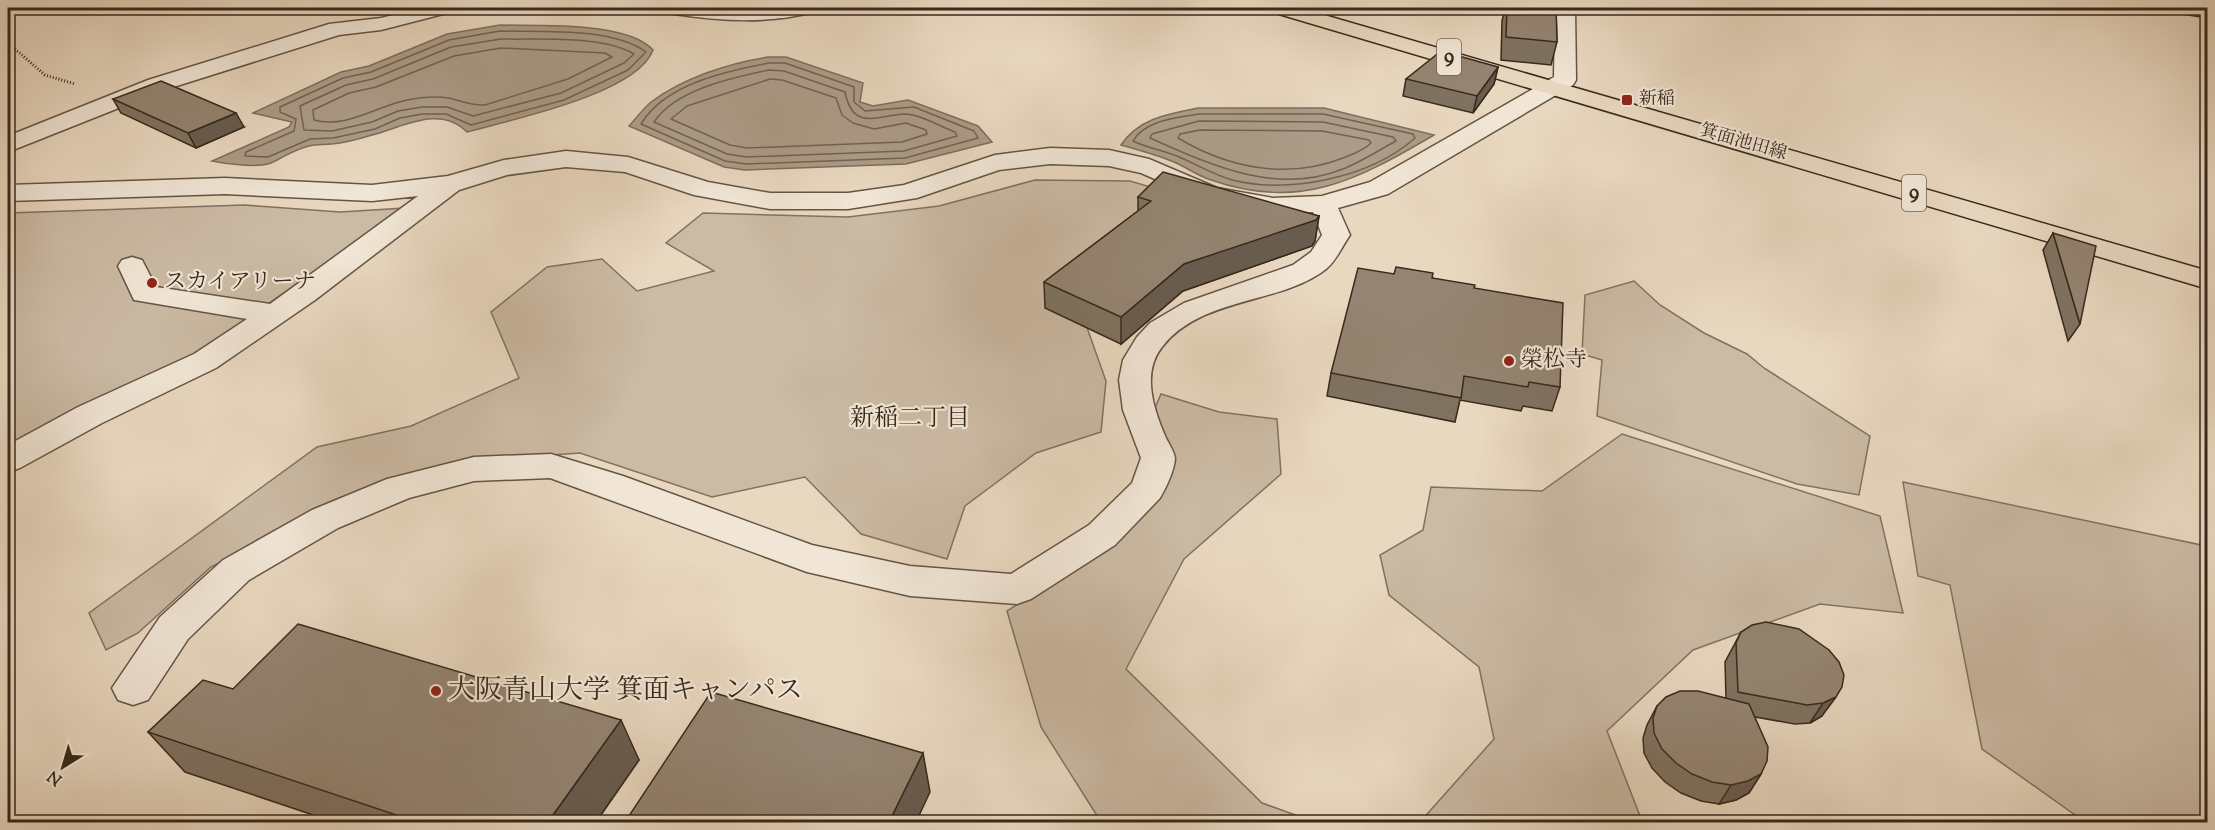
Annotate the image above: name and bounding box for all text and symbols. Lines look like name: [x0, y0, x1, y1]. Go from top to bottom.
road number: 9: [1437, 39, 1461, 75]
place label: 新稲: [1639, 87, 1675, 113]
marker: 新稲: [1620, 93, 1634, 107]
street label: 箕面池田線: [1696, 118, 1790, 168]
road number: 9: [1902, 175, 1926, 211]
place label: スカイアリーナ: [164, 267, 316, 299]
marker: スカイアリーナ: [145, 276, 159, 290]
place label: 榮松寺: [1521, 345, 1587, 377]
marker: 榮松寺: [1502, 354, 1516, 368]
district label: 新稲二丁目: [850, 402, 970, 436]
place label: 大阪青山大学 箕面キャンパス: [448, 672, 803, 711]
marker: 大阪青山大学 箕面キャンパス: [429, 684, 443, 698]
north arrow: [33, 737, 93, 797]
text: N: [43, 764, 68, 790]

